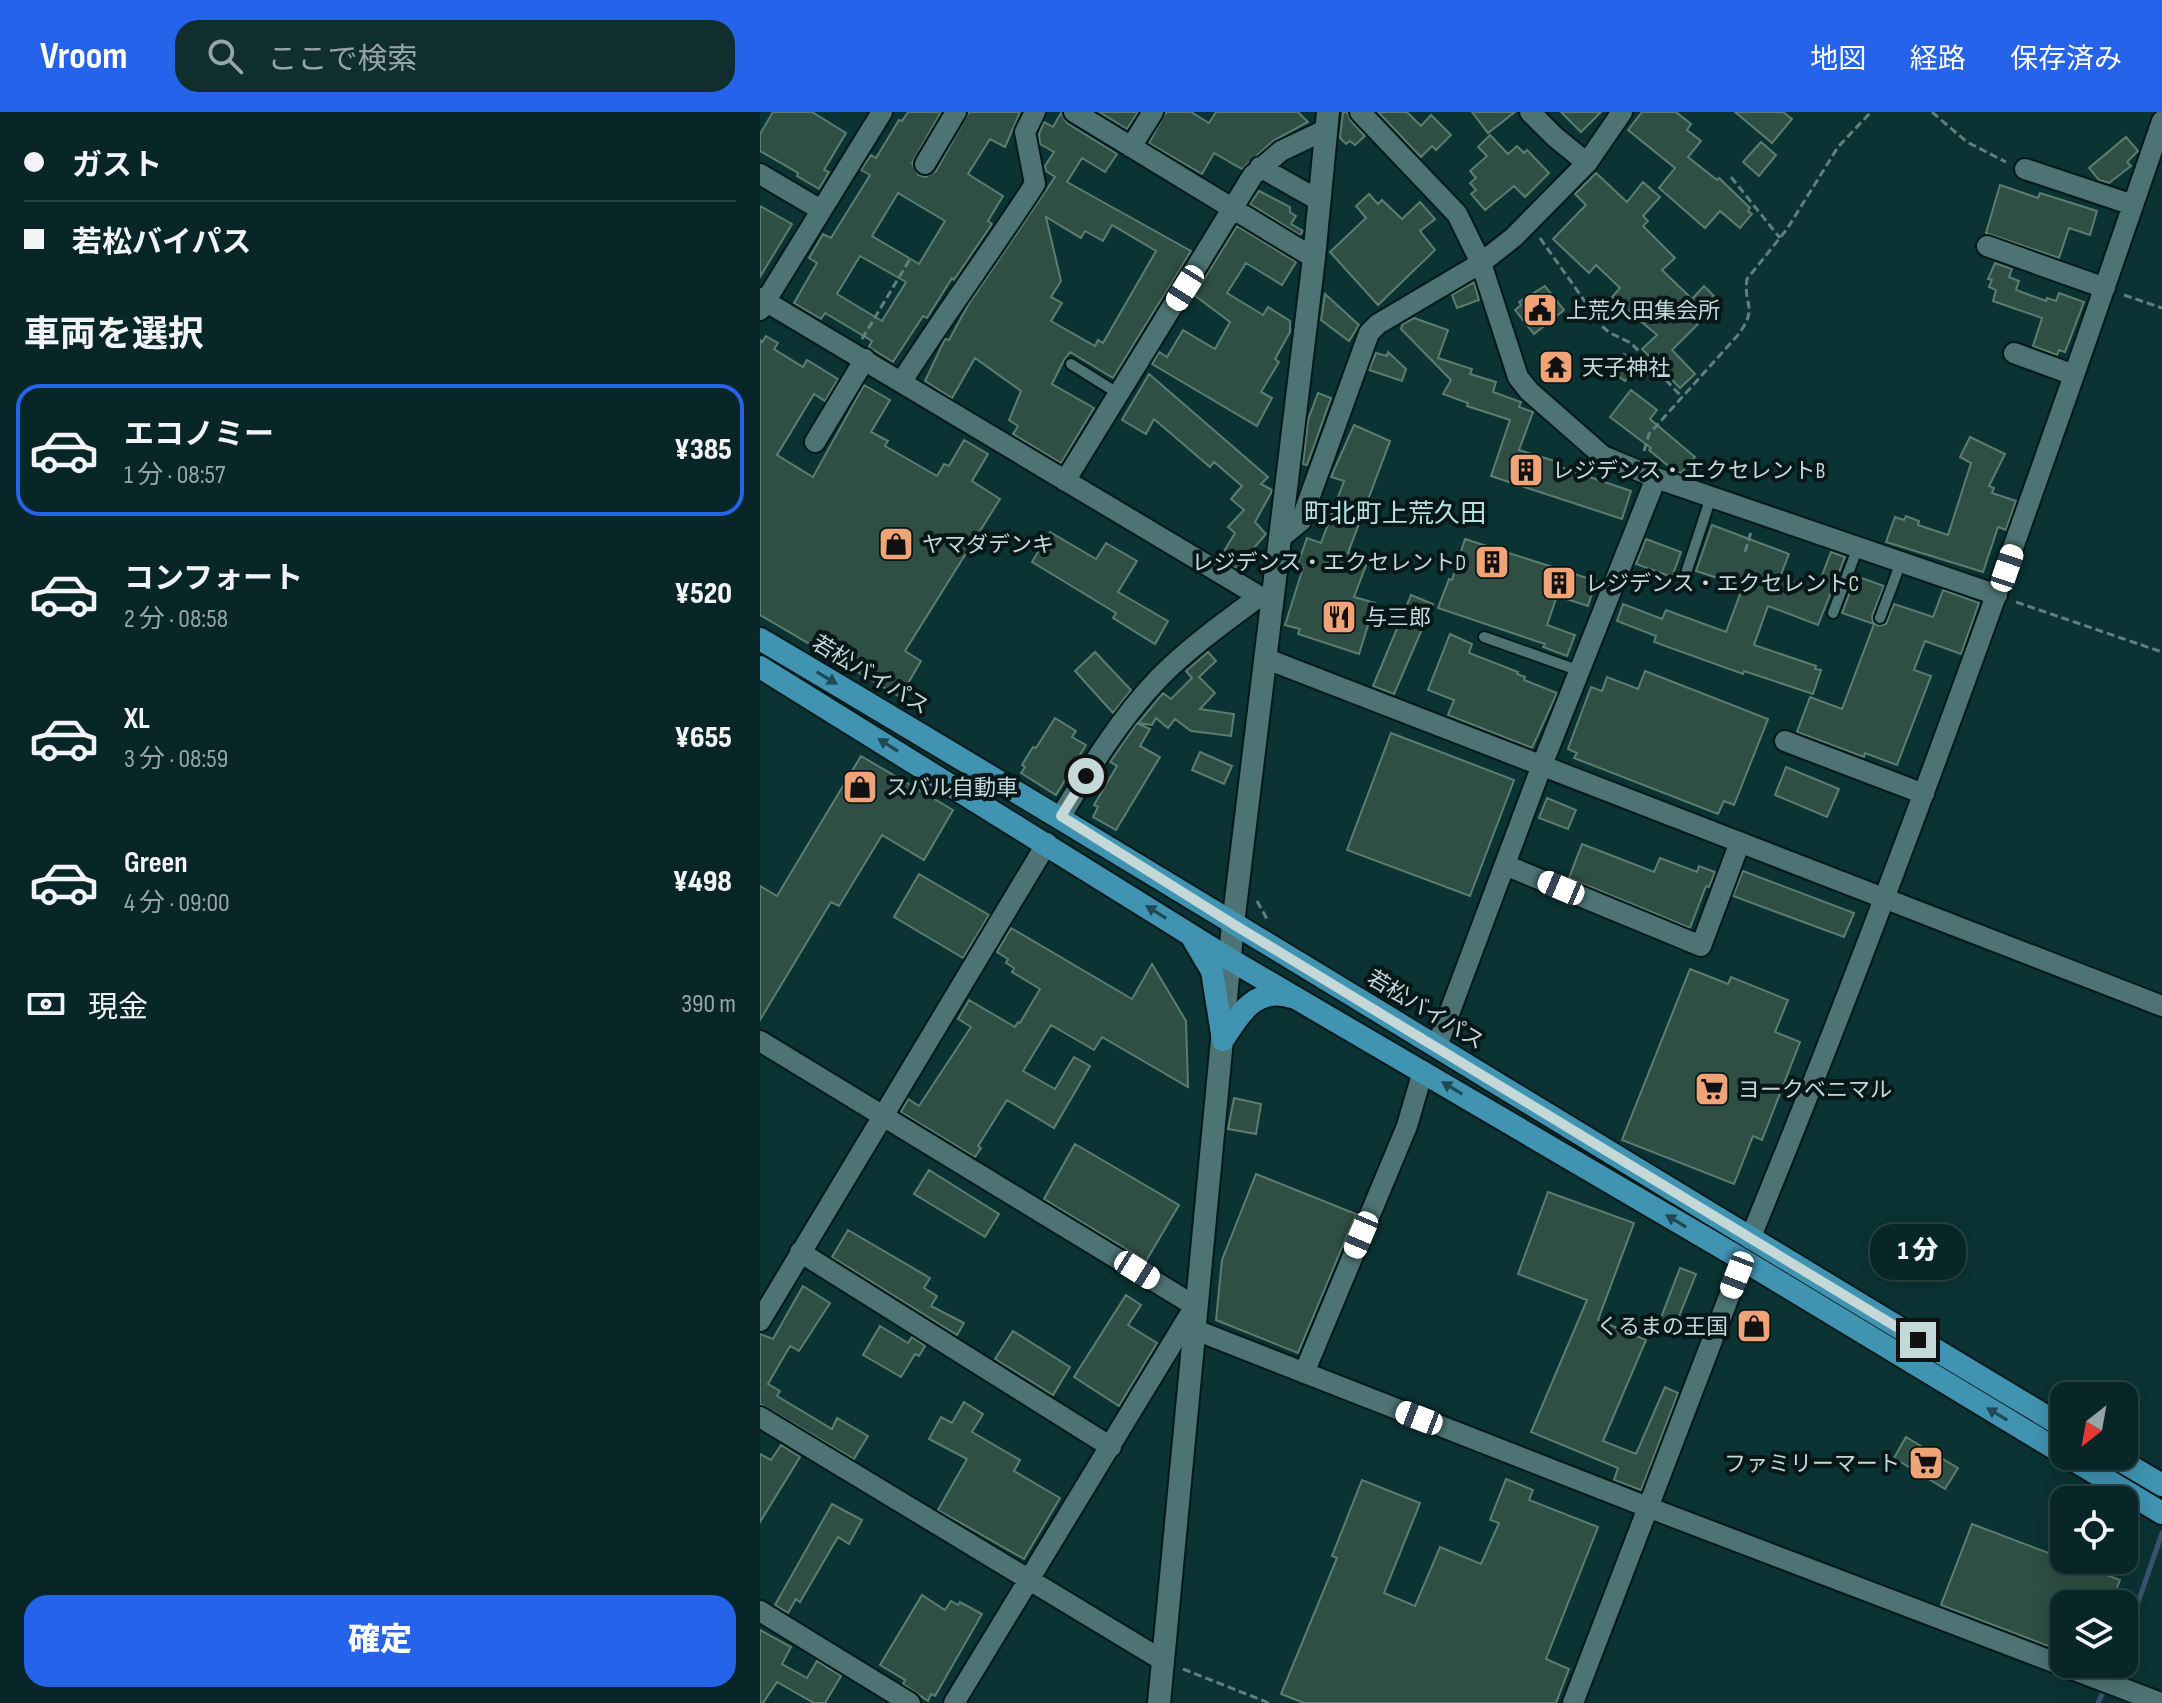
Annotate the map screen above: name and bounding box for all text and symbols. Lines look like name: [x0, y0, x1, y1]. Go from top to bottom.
search box: [175, 20, 735, 92]
text: Vroom: [40, 34, 127, 79]
icon: search: [203, 34, 247, 78]
text: ここで検索: [267, 42, 417, 78]
text: 地図: [1810, 43, 1866, 76]
text: 経路: [1910, 43, 1966, 76]
text: 保存済み: [2010, 43, 2122, 76]
text: ガスト: [72, 148, 162, 184]
text: 若松バイパス: [72, 225, 251, 261]
car: [1162, 261, 1208, 315]
public building icon: 上荒久田集会所: [1521, 291, 1559, 329]
place label: 上荒久田集会所: [1566, 298, 1720, 325]
text: 車両を選択: [24, 314, 204, 357]
temple icon: 天子神社: [1537, 348, 1575, 386]
place label: 天子神社: [1582, 355, 1670, 382]
icon: car: [28, 414, 100, 486]
text: エコノミー: [124, 417, 274, 453]
text: ¥385: [674, 432, 732, 468]
building icon: レジデンス・エクセレントB: [1507, 451, 1545, 489]
place label: レジデンス・エクセレントB: [1552, 458, 1825, 485]
text: 1 分 · 08:57: [124, 460, 225, 491]
district label: 町北町上荒久田: [1304, 499, 1486, 530]
shop icon: ヤマダデンキ: [877, 525, 915, 563]
place label: ヤマダデンキ: [922, 532, 1054, 559]
car: [1988, 541, 2026, 595]
building icon: レジデンス・エクセレントD: [1473, 543, 1511, 581]
place label: レジデンス・エクセレントD: [1192, 550, 1466, 577]
icon: car: [28, 558, 100, 630]
text: コンフォート: [124, 561, 303, 597]
building icon: レジデンス・エクセレントC: [1540, 564, 1578, 602]
place label: レジデンス・エクセレントC: [1585, 571, 1859, 598]
text: ¥520: [675, 576, 732, 612]
restaurant icon: 与三郎: [1320, 598, 1358, 636]
text: 2 分 · 08:58: [124, 604, 228, 635]
place label: 与三郎: [1365, 605, 1431, 632]
street label: 若松バイパス: [807, 630, 934, 721]
one-way arrow: [816, 671, 838, 685]
text: XL: [124, 701, 150, 737]
icon: car: [28, 702, 100, 774]
text: ¥655: [675, 720, 732, 756]
one-way arrow: [877, 738, 899, 752]
text: 3 分 · 08:59: [124, 744, 228, 775]
route start: [1068, 758, 1104, 794]
shop icon: スバル自動車: [841, 768, 879, 806]
place label: スバル自動車: [886, 775, 1018, 802]
text: Green: [124, 845, 188, 881]
icon: car: [28, 846, 100, 918]
text: ¥498: [673, 864, 732, 900]
car: [1534, 868, 1588, 908]
text: 4 分 · 09:00: [124, 888, 230, 919]
one-way arrow: [1145, 906, 1167, 920]
street label: 若松バイパス: [1362, 965, 1489, 1056]
icon: cash: [24, 982, 68, 1026]
text: 390 m: [681, 989, 736, 1020]
text: 現金: [88, 990, 148, 1026]
supermarket icon: ヨークベニマル: [1693, 1070, 1731, 1108]
place label: ヨークベニマル: [1738, 1077, 1892, 1104]
one-way arrow: [1441, 1081, 1463, 1095]
car: [1341, 1208, 1381, 1262]
one-way arrow: [1664, 1214, 1687, 1228]
callout: 1 分: [1870, 1224, 1966, 1280]
text: 1 分: [1898, 1236, 1938, 1267]
car: [1110, 1247, 1164, 1293]
car: [1717, 1248, 1757, 1302]
shop icon: くるまの王国: [1735, 1307, 1773, 1345]
place label: くるまの王国: [1596, 1314, 1728, 1341]
route end: [1900, 1322, 1936, 1358]
north arrow: [2050, 1382, 2138, 1470]
map controls: [2050, 1382, 2138, 1678]
car: [1392, 1398, 1446, 1438]
one-way arrow: [1986, 1407, 2008, 1421]
supermarket icon: ファミリーマート: [1907, 1444, 1945, 1482]
place label: ファミリーマート: [1724, 1451, 1900, 1478]
button: locate: [2050, 1486, 2138, 1574]
button: layers: [2050, 1590, 2138, 1678]
button: 確定: [24, 1595, 736, 1687]

